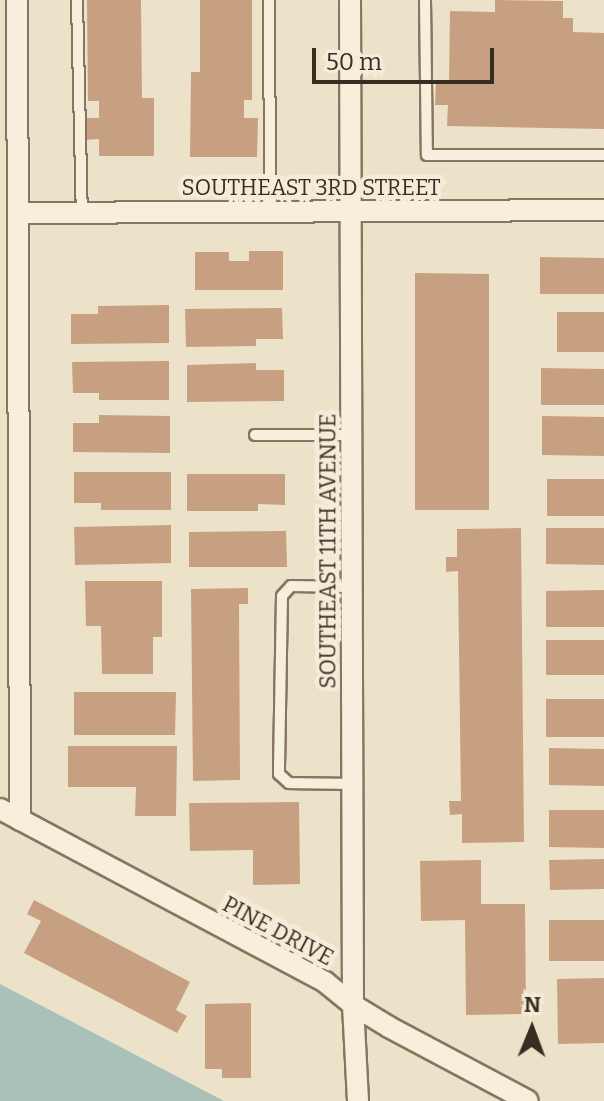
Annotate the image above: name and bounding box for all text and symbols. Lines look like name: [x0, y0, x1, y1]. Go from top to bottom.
scale bar: [316, 32, 498, 82]
text: 50 m: [326, 48, 382, 76]
street label: SOUTHEAST 3RD STREET: [181, 175, 441, 201]
street label: SOUTHEAST 11TH AVENUE: [315, 413, 341, 689]
street label: PINE DRIVE: [218, 891, 338, 971]
north arrow: [492, 989, 572, 1069]
text: N: [524, 991, 541, 1018]

